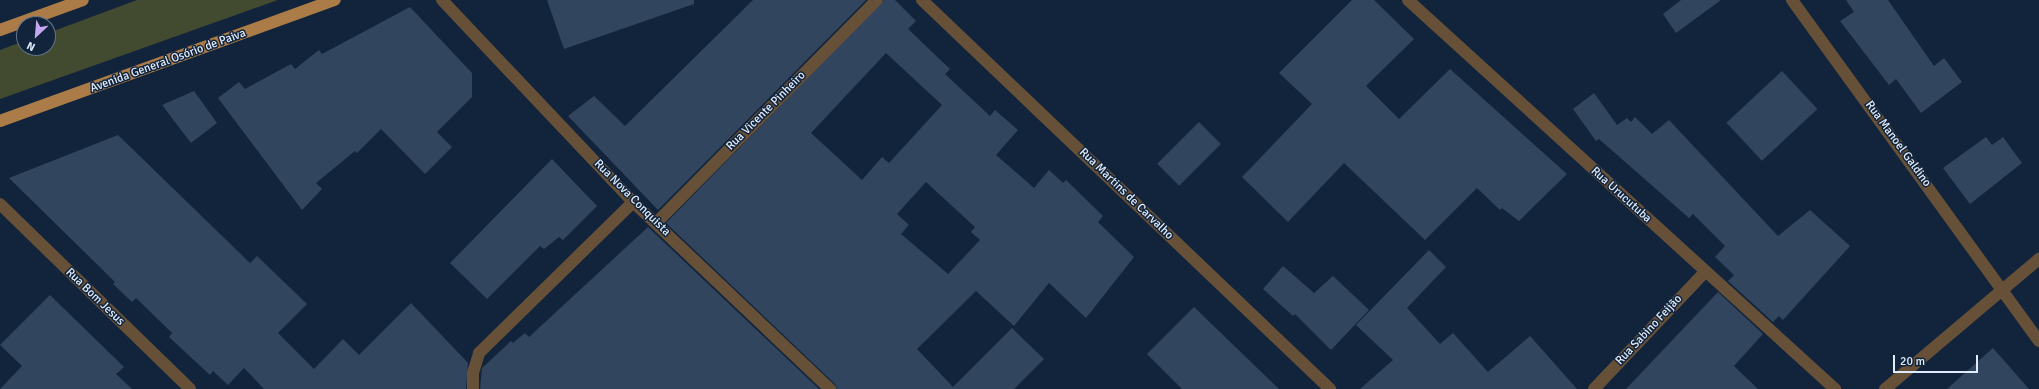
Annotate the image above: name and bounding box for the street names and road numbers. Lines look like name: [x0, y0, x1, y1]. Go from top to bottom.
street label: Avenida General Osório de Paiva: [88, 26, 248, 96]
street label: Rua Vicente Pinheiro: [723, 68, 809, 154]
street label: Rua Manoel Galdino: [1862, 98, 1934, 190]
street label: Rua Martins de Carvalho: [1076, 145, 1176, 243]
street label: Rua Nova Conquista: [591, 157, 673, 239]
street label: Rua Urucutuba: [1588, 164, 1654, 226]
street label: Rua Bom Jesus: [63, 265, 127, 329]
street label: Rua Sabino Feijão: [1613, 292, 1685, 368]

